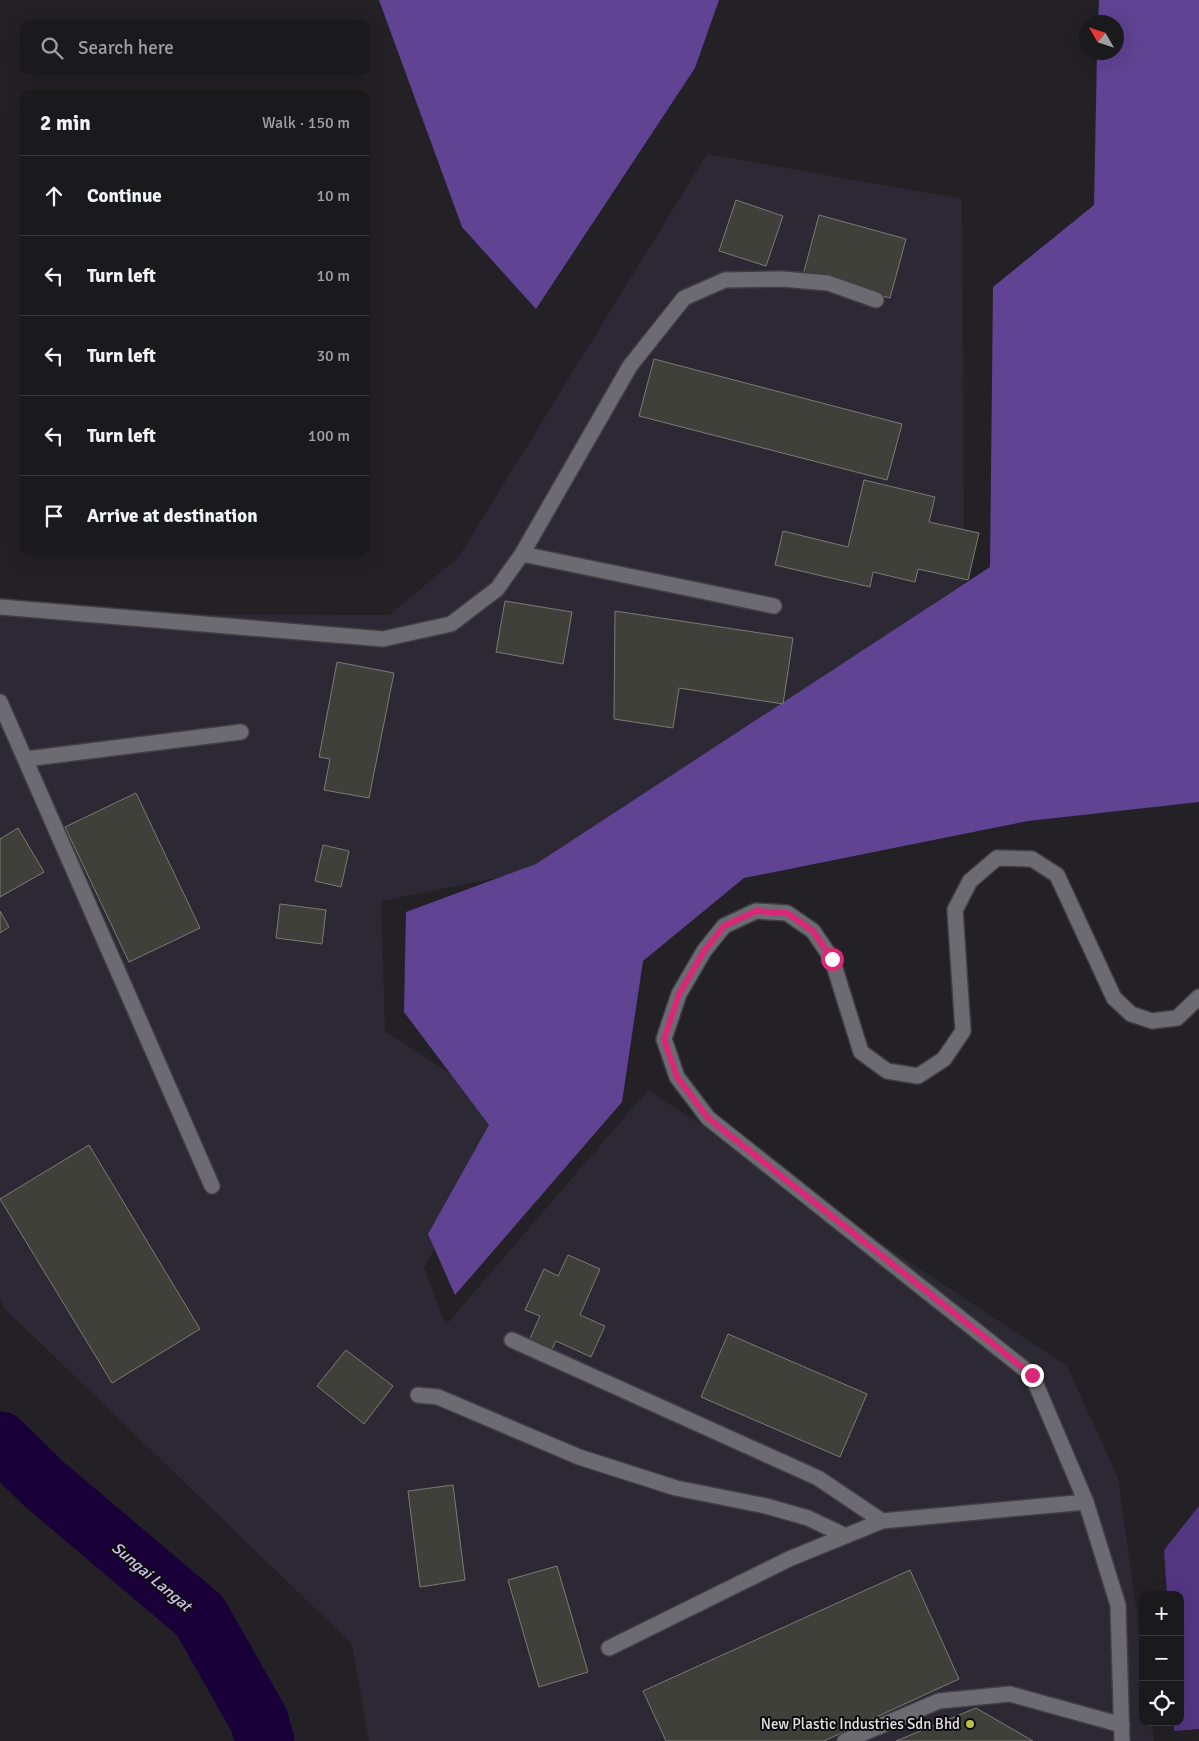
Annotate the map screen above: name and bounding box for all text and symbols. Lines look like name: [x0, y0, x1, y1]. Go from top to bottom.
north arrow: [1079, 15, 1124, 60]
search box: [20, 20, 370, 75]
icon: search: [38, 34, 66, 62]
text: Search here: [78, 36, 174, 60]
text: 2 min: [40, 110, 91, 136]
text: Walk · 150 m: [262, 113, 350, 133]
icon: ahead: [40, 182, 68, 210]
text: Continue: [87, 184, 162, 208]
text: 10 m: [316, 186, 350, 206]
icon: left: [40, 262, 68, 290]
text: Turn left: [87, 264, 156, 288]
text: 10 m: [316, 266, 350, 286]
icon: left: [40, 342, 68, 370]
text: Turn left: [87, 344, 156, 368]
text: 30 m: [316, 346, 350, 366]
icon: left: [40, 422, 68, 450]
text: Turn left: [87, 424, 156, 448]
text: 100 m: [308, 426, 350, 446]
icon: arrive: [40, 502, 68, 530]
text: Arrive at destination: [87, 504, 258, 528]
route start: [821, 948, 844, 971]
route end: [1021, 1364, 1044, 1387]
water label: Sungai Langat: [107, 1538, 197, 1617]
map controls: [1139, 1591, 1184, 1726]
button: +: [1139, 1591, 1184, 1636]
button: −: [1139, 1636, 1184, 1681]
button: locate: [1139, 1681, 1184, 1726]
place label: New Plastic Industries Sdn Bhd: [761, 1715, 960, 1733]
marker: New Plastic Industries Sdn Bhd: [964, 1718, 976, 1730]

